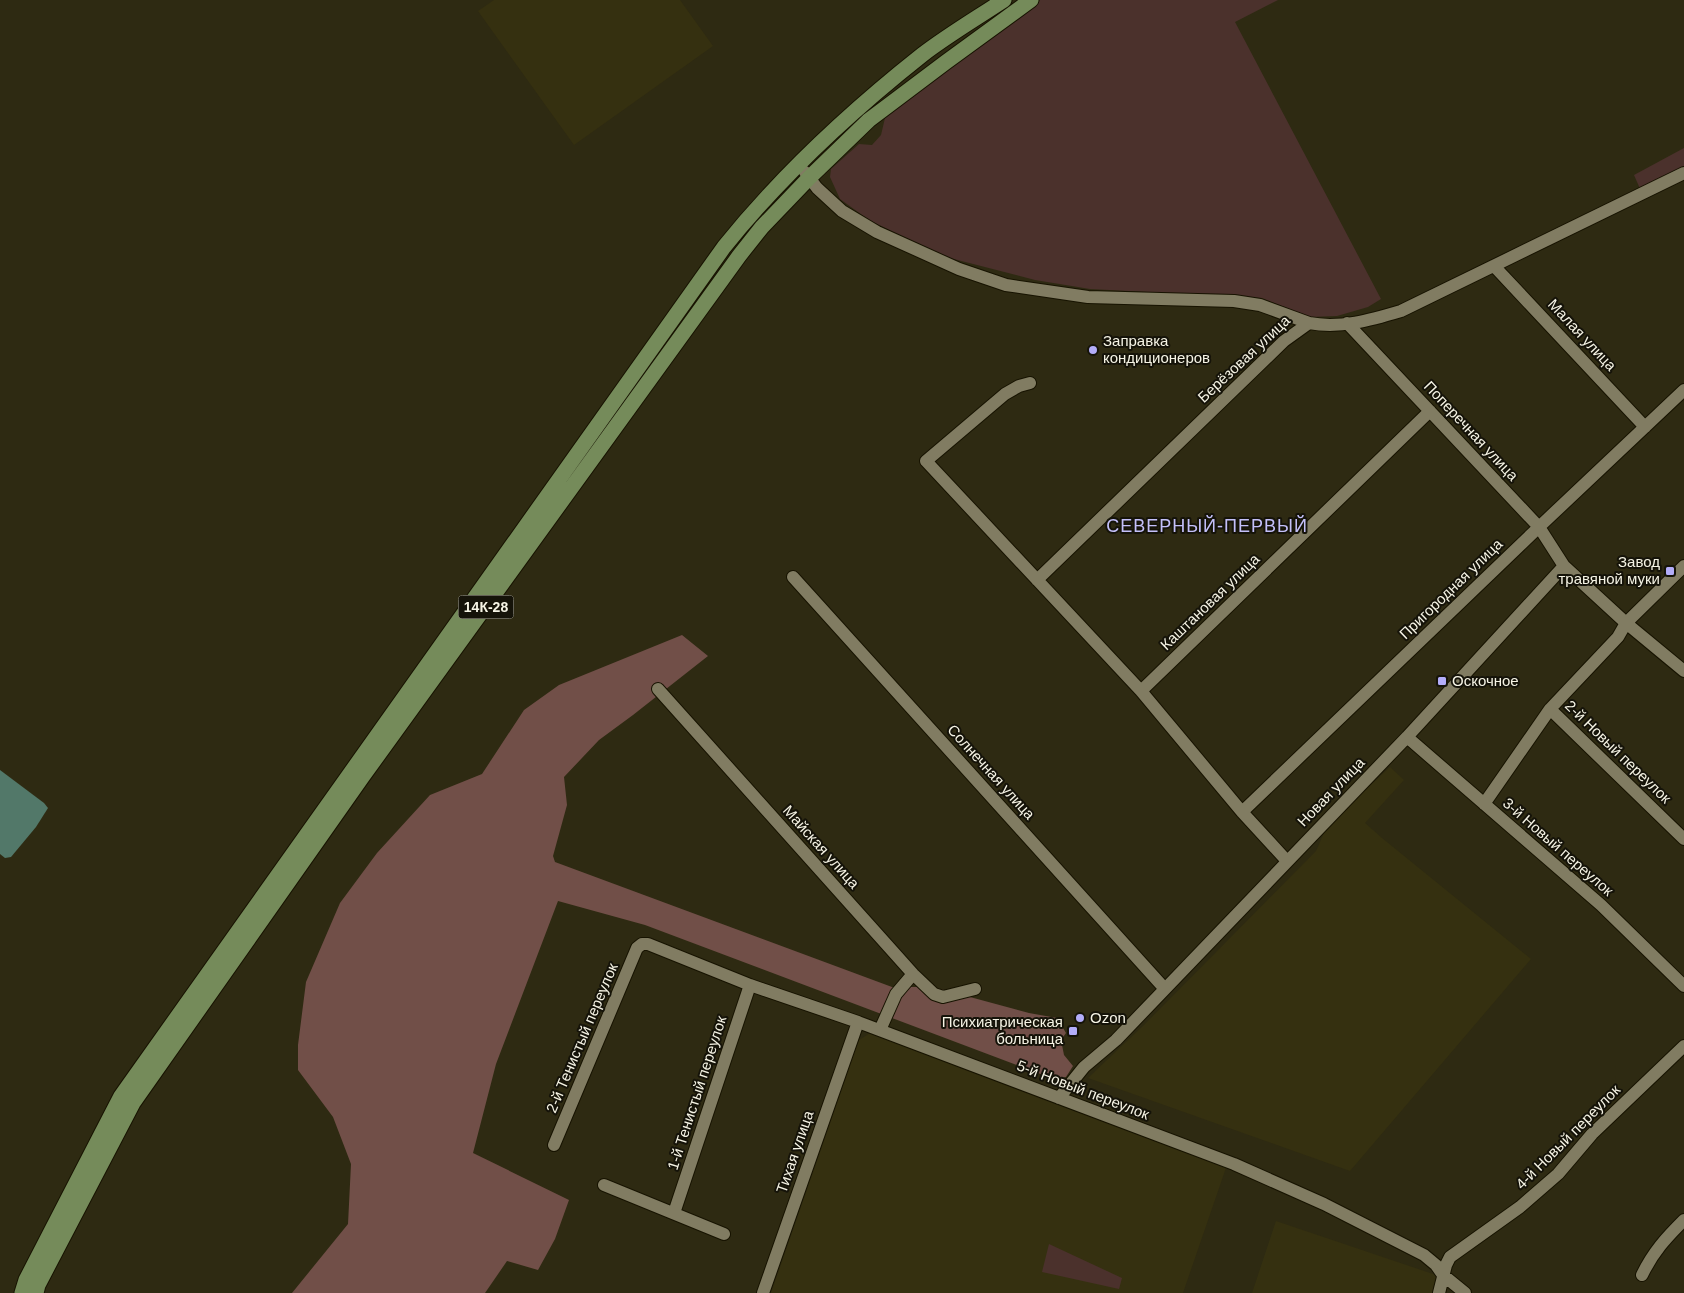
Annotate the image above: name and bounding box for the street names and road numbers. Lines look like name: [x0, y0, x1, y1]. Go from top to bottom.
street label: Малая улица: [1545, 295, 1620, 374]
street label: Берёзовая улица: [1194, 311, 1294, 406]
street label: Поперечная улица: [1421, 377, 1522, 484]
street label: Пригородная улица: [1396, 535, 1506, 642]
street label: Каштановая улица: [1157, 550, 1263, 653]
road number: 14К-28: [458, 596, 514, 618]
street label: 2-й Новый переулок: [1562, 697, 1675, 807]
street label: Солнечная улица: [944, 721, 1039, 823]
street label: Новая улица: [1294, 753, 1368, 830]
street label: 3-й Новый переулок: [1500, 794, 1617, 899]
street label: Майская улица: [780, 802, 863, 892]
street label: 2-й Тенистый переулок: [542, 960, 621, 1115]
street label: 1-й Тенистый переулок: [664, 1013, 730, 1172]
street label: 5-й Новый переулок: [1015, 1056, 1152, 1123]
street label: 4-й Новый переулок: [1512, 1081, 1624, 1192]
street label: Тихая улица: [772, 1108, 817, 1195]

